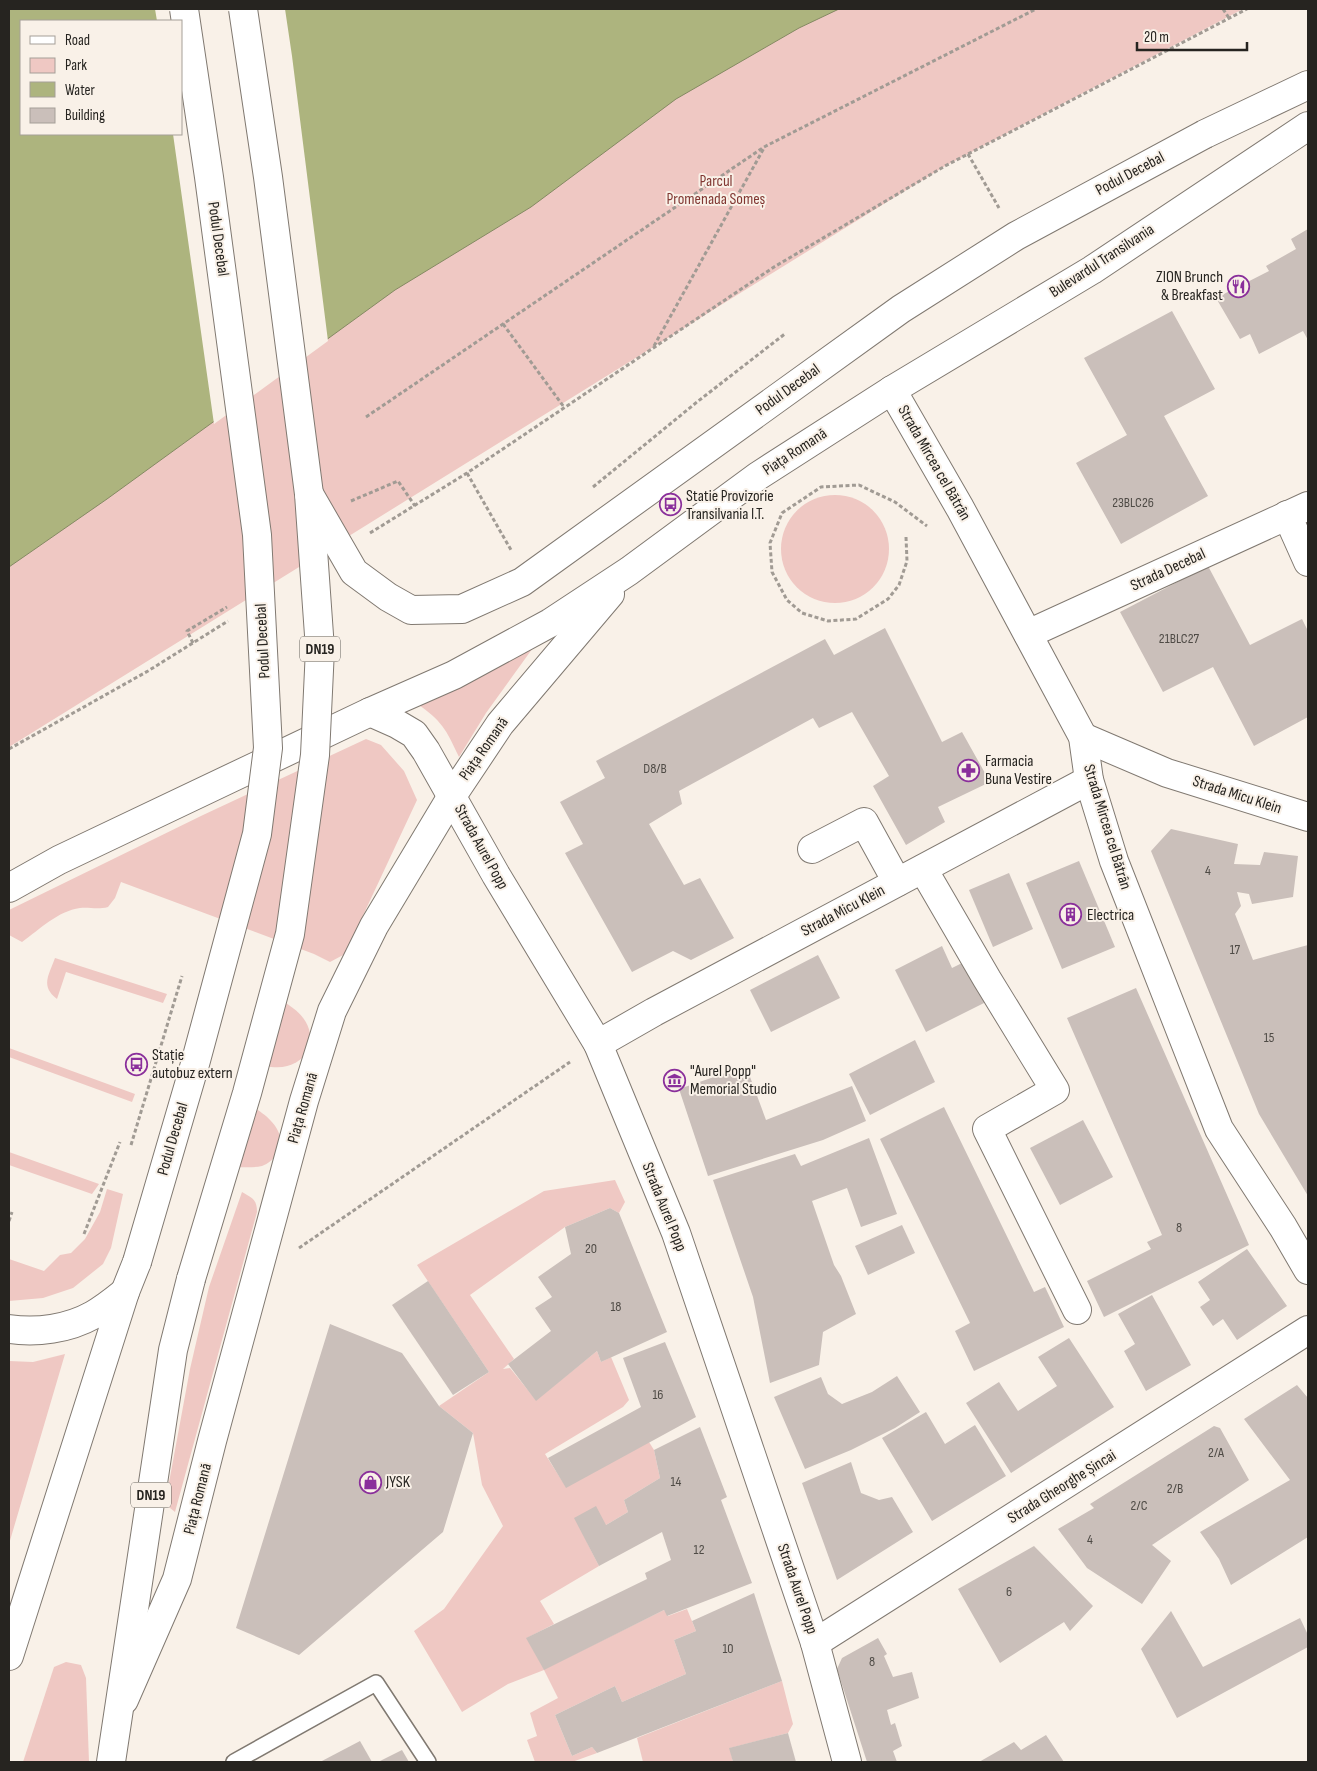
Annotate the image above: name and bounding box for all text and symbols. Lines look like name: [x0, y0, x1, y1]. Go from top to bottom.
legend: [20, 20, 182, 135]
scale bar: [1137, 20, 1247, 52]
text: 20 m: [1144, 28, 1169, 47]
text: Road: [65, 31, 90, 50]
text: Park: [65, 56, 87, 75]
text: Water: [65, 81, 96, 100]
text: Building: [65, 106, 105, 125]
street label: Podul Decebal: [1092, 148, 1168, 200]
park label: Parcul Promenada Someș: [667, 172, 766, 209]
street label: Podul Decebal: [203, 200, 233, 278]
street label: Bulevardul Transilvania: [1046, 220, 1158, 302]
place label: ZION Brunch & Breakfast: [1156, 268, 1223, 305]
restaurant icon: ZION Brunch & Breakfast: [1227, 274, 1251, 298]
street label: Podul Decebal: [752, 360, 824, 420]
street label: Strada Mircea cel Bătrân: [893, 402, 975, 524]
street label: Piața Romană: [759, 424, 831, 480]
place label: Statie Provizorie Transilvania I.T.: [686, 487, 774, 524]
bus stop icon: Statie Provizorie Transilvania I.T.: [658, 493, 682, 517]
house number: 23BLC26: [1112, 494, 1154, 511]
street label: Strada Decebal: [1128, 544, 1208, 596]
street label: Podul Decebal: [252, 603, 274, 679]
house number: 21BLC27: [1159, 630, 1200, 647]
road number: DN19: [300, 636, 340, 662]
street label: Piața Romană: [455, 714, 513, 784]
place label: Farmacia Buna Vestire: [985, 752, 1052, 789]
pharmacy icon: Farmacia Buna Vestire: [957, 758, 981, 782]
house number: D8/B: [643, 760, 667, 777]
street label: Strada Mircea cel Bătrân: [1079, 762, 1135, 892]
street label: Strada Micu Klein: [1190, 772, 1284, 818]
street label: Strada Aurel Popp: [450, 801, 512, 893]
house number: 4: [1205, 862, 1211, 879]
street label: Strada Micu Klein: [798, 881, 888, 941]
building icon: Electrica: [1059, 903, 1083, 927]
place label: Electrica: [1087, 906, 1134, 925]
house number: 17: [1230, 941, 1241, 958]
house number: 15: [1264, 1029, 1275, 1046]
place label: Stație autobuz extern: [152, 1046, 233, 1083]
bus stop icon: Stație autobuz extern: [124, 1052, 148, 1076]
place label: "Aurel Popp" Memorial Studio: [690, 1062, 777, 1099]
museum icon: "Aurel Popp" Memorial Studio: [662, 1068, 686, 1092]
street label: Piața Romană: [284, 1070, 322, 1146]
street label: Podul Decebal: [154, 1100, 192, 1178]
street label: Strada Aurel Popp: [638, 1160, 690, 1254]
house number: 8: [1176, 1219, 1182, 1236]
house number: 20: [585, 1240, 597, 1257]
house number: 18: [610, 1298, 622, 1315]
house number: 16: [652, 1386, 664, 1403]
house number: 2/A: [1208, 1444, 1225, 1461]
street label: Strada Gheorghe Șincai: [1004, 1446, 1120, 1528]
street label: Piața Romană: [180, 1461, 216, 1537]
shop icon: JYSK: [358, 1470, 382, 1494]
place label: JYSK: [385, 1473, 411, 1492]
house number: 14: [671, 1473, 682, 1490]
house number: 2/B: [1167, 1480, 1183, 1497]
road number: DN19: [131, 1482, 171, 1508]
house number: 2/C: [1131, 1497, 1148, 1514]
house number: 4: [1087, 1531, 1093, 1548]
house number: 12: [694, 1541, 705, 1558]
street label: Strada Aurel Popp: [773, 1541, 821, 1637]
house number: 6: [1006, 1583, 1012, 1600]
house number: 10: [722, 1640, 734, 1657]
house number: 8: [869, 1653, 875, 1670]

